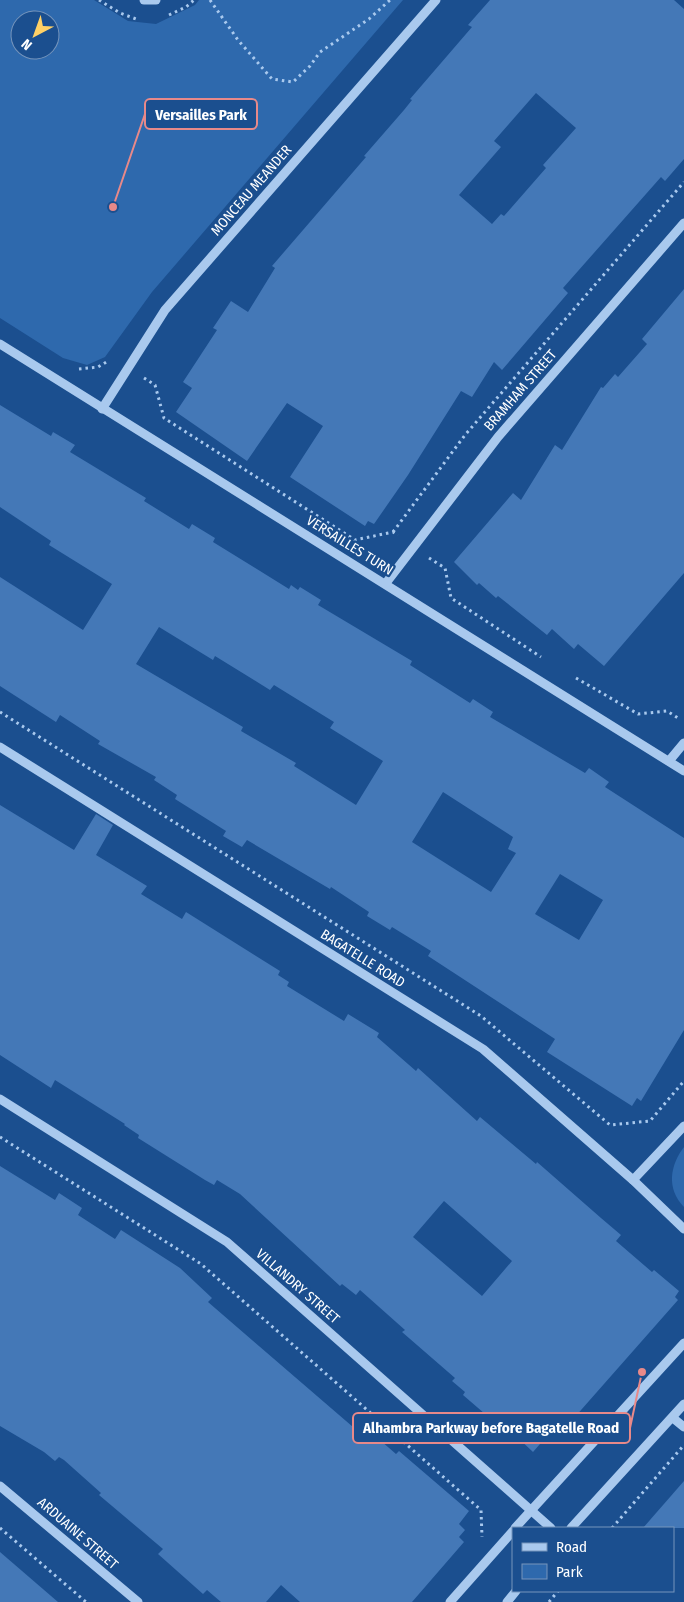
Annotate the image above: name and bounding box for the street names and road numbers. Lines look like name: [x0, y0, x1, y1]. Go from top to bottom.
street label: MONCEAU MEANDER: [207, 141, 296, 239]
street label: BRAMHAM STREET: [480, 346, 561, 434]
street label: VERSAILLES TURN: [303, 512, 396, 579]
street label: BAGATELLE ROAD: [317, 926, 408, 991]
street label: VILLANDRY STREET: [252, 1245, 343, 1328]
street label: ARDUAINE STREET: [34, 1494, 122, 1573]

